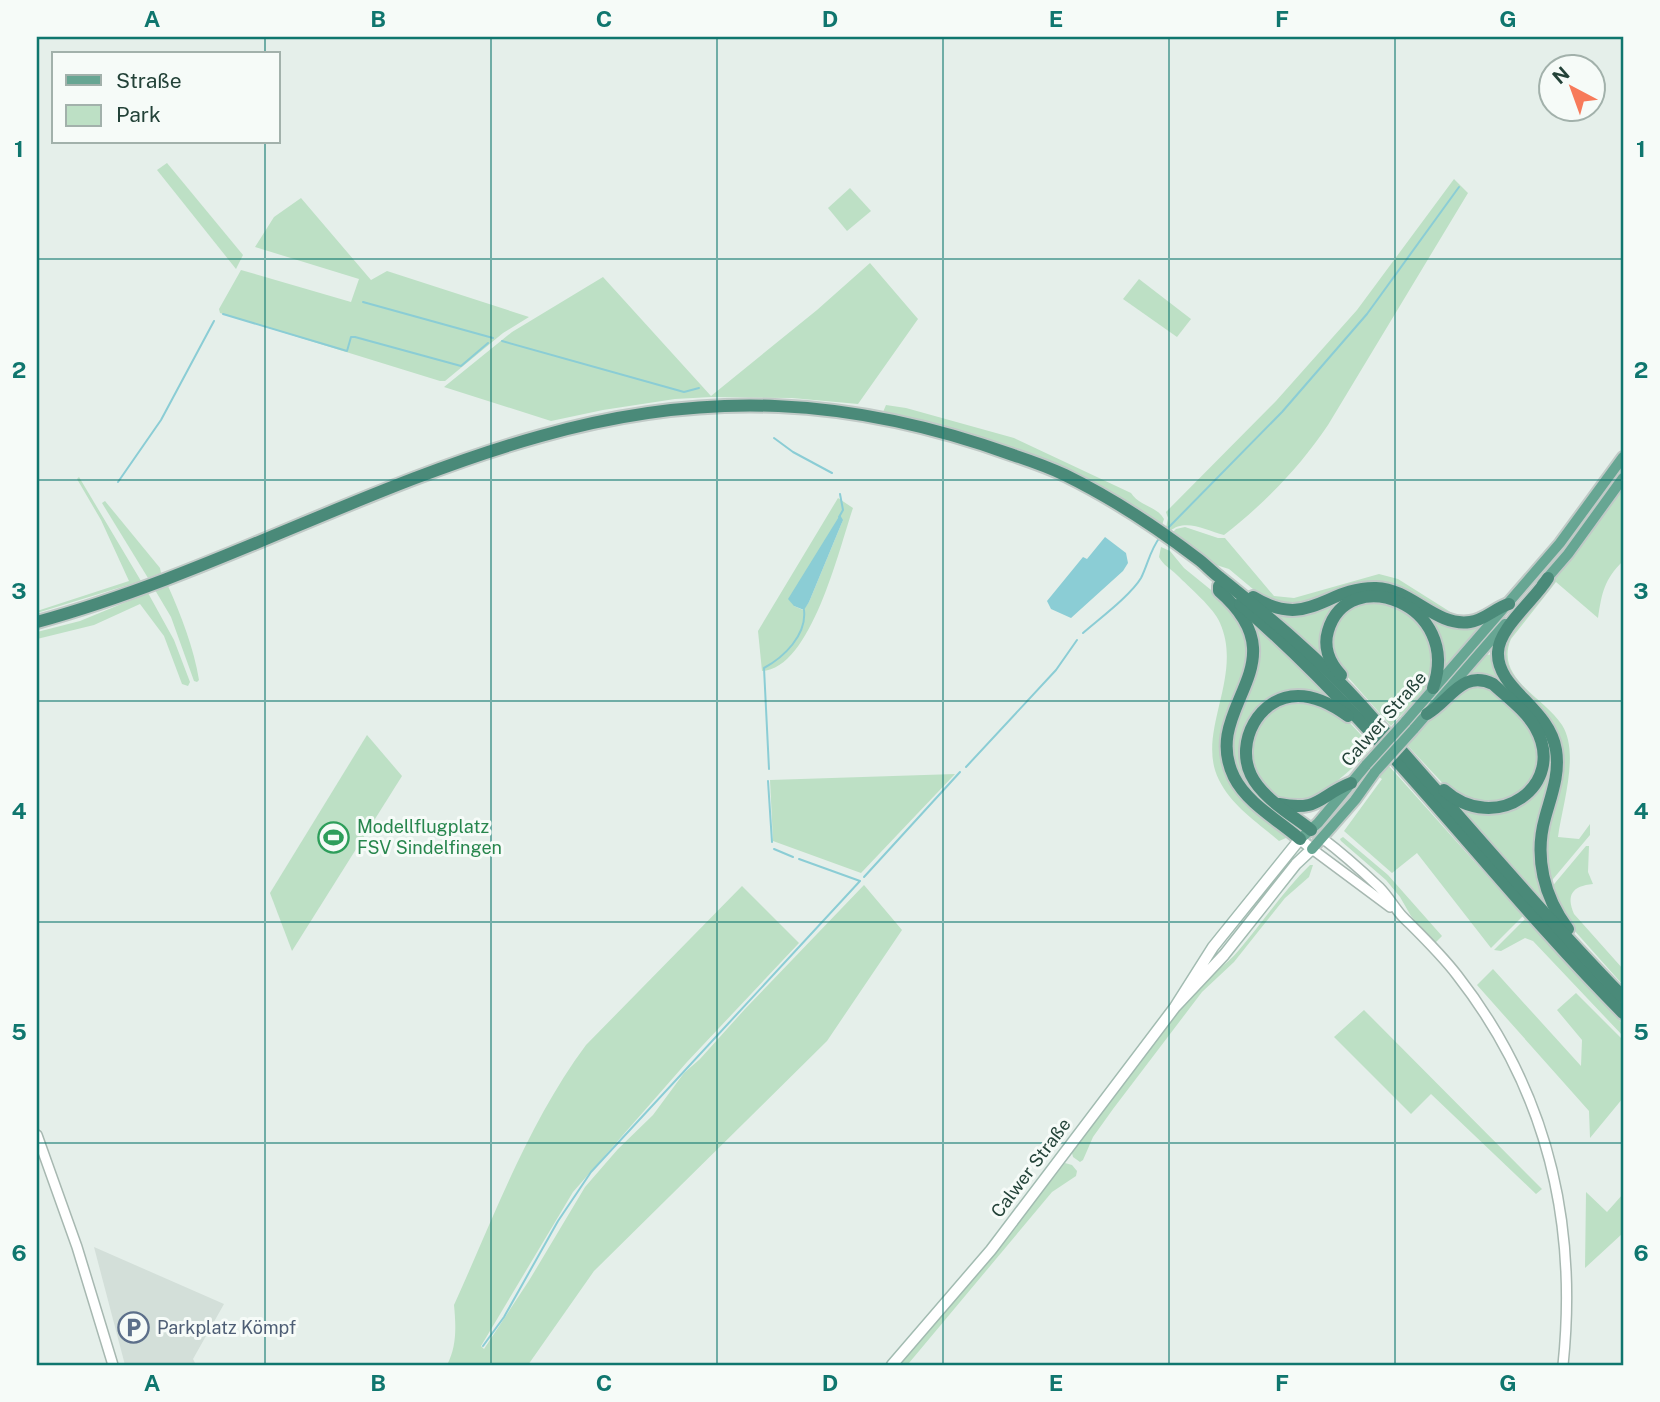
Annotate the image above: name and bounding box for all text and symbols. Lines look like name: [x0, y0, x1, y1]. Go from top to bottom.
text: A: [144, 5, 161, 32]
text: B: [370, 5, 386, 32]
text: C: [596, 5, 612, 32]
text: D: [822, 5, 838, 32]
text: E: [1049, 5, 1063, 32]
text: F: [1275, 5, 1289, 32]
text: G: [1499, 5, 1517, 32]
legend: [52, 52, 280, 144]
north arrow: [1538, 52, 1608, 122]
text: N: [1548, 62, 1574, 88]
text: Straße: [116, 68, 182, 93]
text: Park: [116, 102, 161, 127]
text: 1: [14, 135, 24, 162]
text: 1: [1636, 135, 1646, 162]
text: 2: [12, 356, 26, 383]
text: 2: [1634, 356, 1648, 383]
text: 3: [11, 577, 27, 604]
text: 3: [1633, 577, 1649, 604]
street label: Calwer Straße: [1337, 667, 1431, 770]
text: 4: [11, 797, 27, 824]
text: 4: [1633, 797, 1649, 824]
place label: Modellflugplatz FSV Sindelfingen: [357, 816, 502, 858]
sports icon: Modellflugplatz FSV Sindelfingen: [317, 820, 351, 854]
text: 5: [11, 1018, 27, 1045]
text: 5: [1633, 1018, 1649, 1045]
street label: Calwer Straße: [986, 1114, 1075, 1222]
text: 6: [11, 1239, 27, 1266]
text: 6: [1633, 1239, 1649, 1266]
parking icon: Parkplatz Kömpf: [117, 1311, 151, 1345]
place label: Parkplatz Kömpf: [157, 1317, 296, 1338]
text: A: [144, 1369, 161, 1396]
text: B: [370, 1369, 386, 1396]
text: C: [596, 1369, 612, 1396]
text: D: [822, 1369, 838, 1396]
text: E: [1049, 1369, 1063, 1396]
text: F: [1275, 1369, 1289, 1396]
text: G: [1499, 1369, 1517, 1396]

